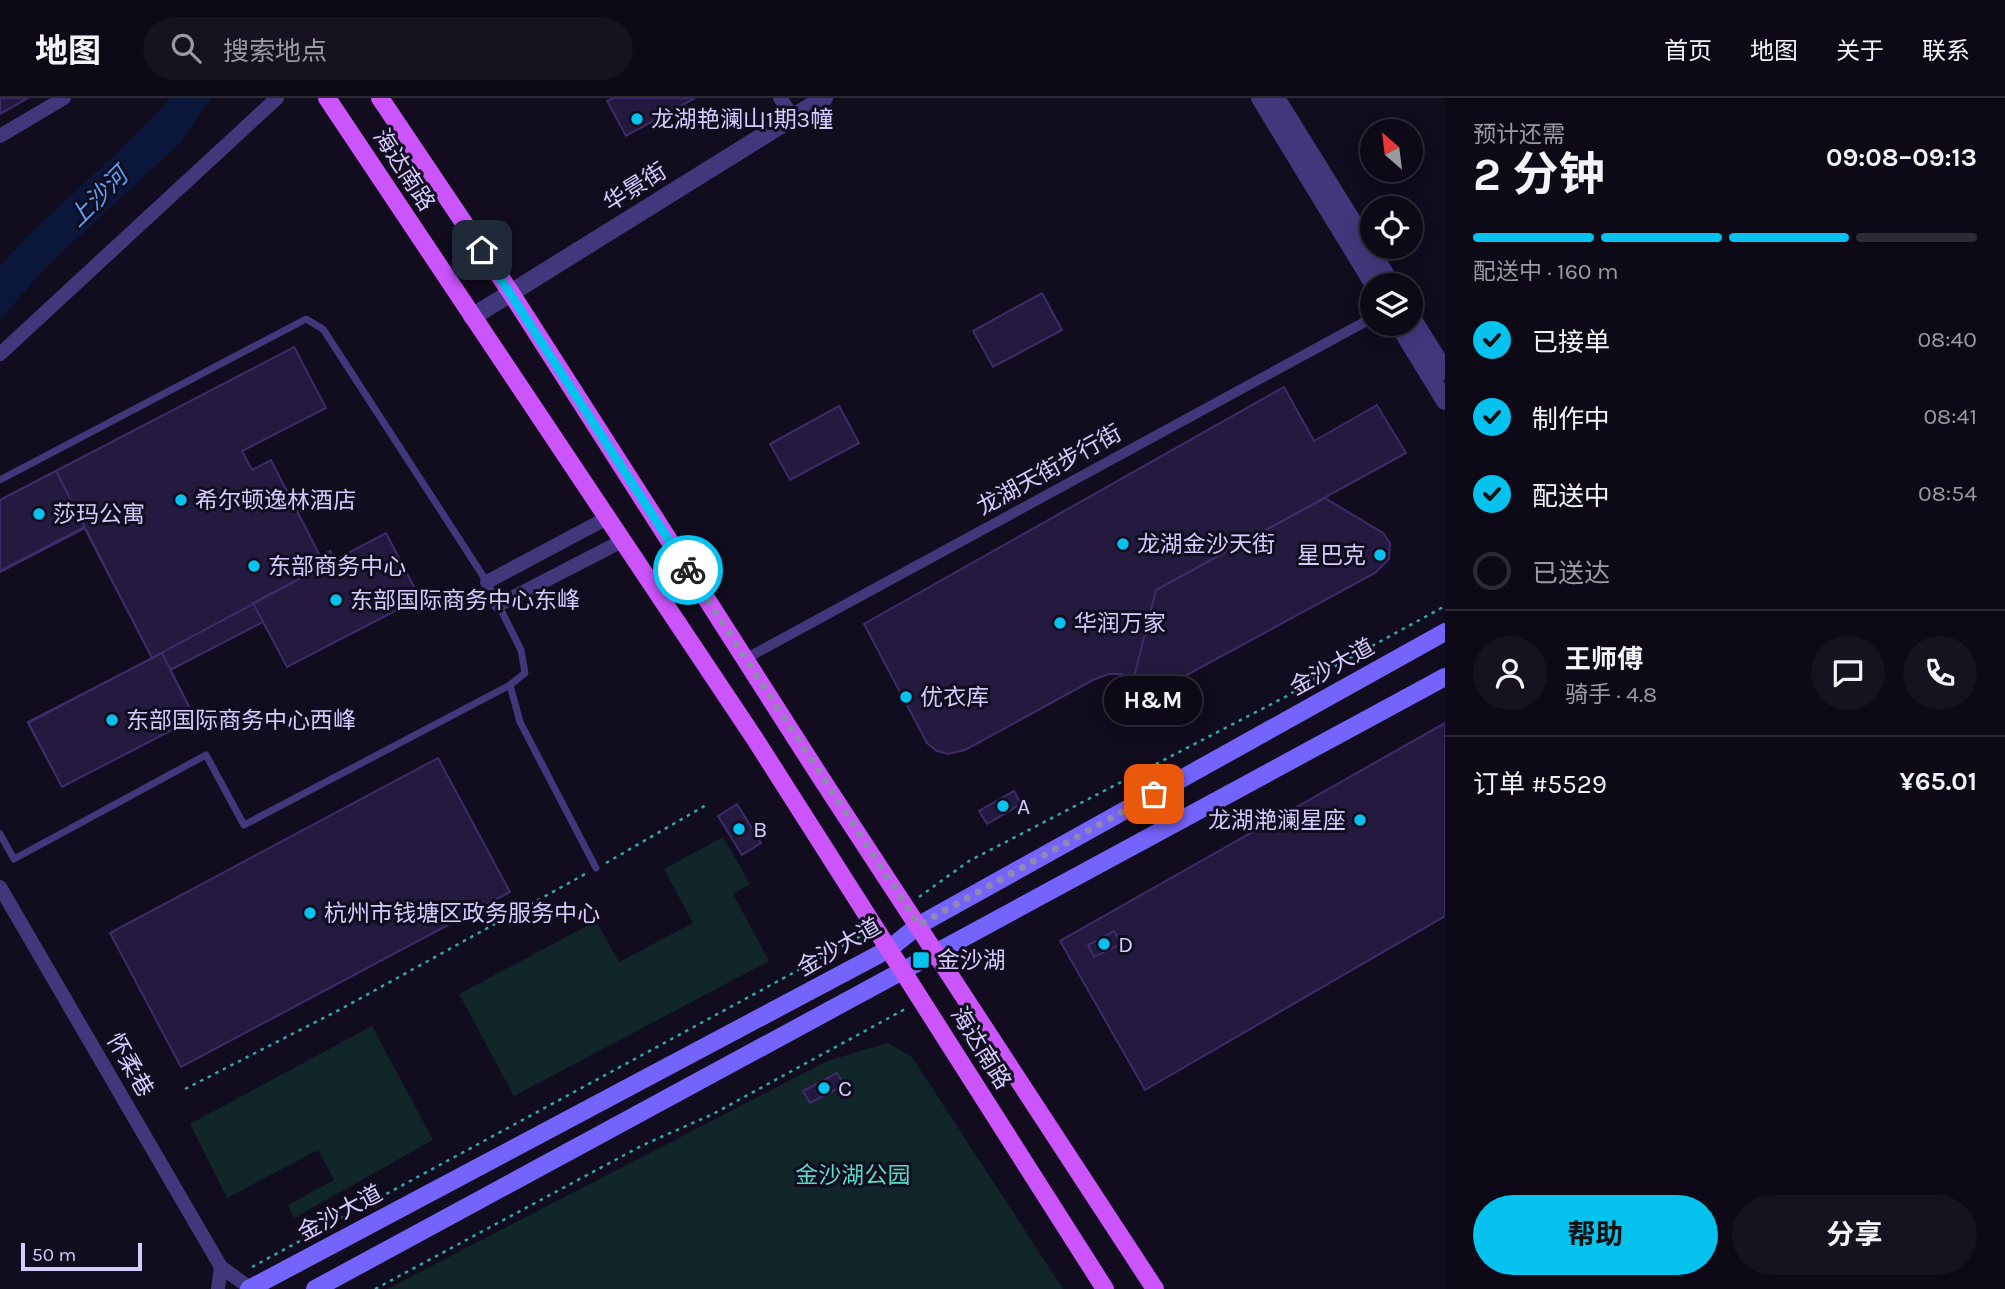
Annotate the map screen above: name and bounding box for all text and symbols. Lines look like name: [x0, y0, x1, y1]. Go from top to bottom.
search box: [143, 17, 633, 80]
icon: search: [167, 29, 205, 67]
text: 地图: [35, 32, 101, 70]
text: 搜索地点: [223, 36, 327, 67]
text: 首页: [1664, 37, 1712, 65]
text: 地图: [1750, 37, 1798, 65]
text: 关于: [1836, 37, 1884, 65]
text: 联系: [1922, 37, 1970, 65]
place label: 龙湖艳澜山1期3幢: [651, 106, 833, 133]
marker: 龙湖艳澜山1期3幢: [629, 111, 645, 127]
north arrow: [1360, 119, 1423, 182]
map controls: [1360, 119, 1423, 336]
text: 预计还需: [1473, 121, 1565, 148]
street label: 海达南路: [368, 124, 440, 216]
text: 09:08–09:13: [1826, 142, 1977, 173]
text: 2 分钟: [1473, 148, 1604, 202]
street label: 华景街: [599, 157, 671, 217]
water label: 上沙河: [63, 159, 136, 232]
button: locate: [1360, 196, 1423, 259]
pin: [452, 220, 512, 280]
icon: home: [463, 231, 501, 269]
text: 配送中 · 160 m: [1473, 258, 1618, 285]
button: layers: [1360, 273, 1423, 336]
icon: check: [1473, 321, 1511, 359]
text: 08:40: [1917, 326, 1977, 353]
text: 已接单: [1532, 327, 1610, 358]
icon: check: [1473, 398, 1511, 436]
text: 08:41: [1923, 403, 1977, 430]
text: 制作中: [1532, 404, 1610, 435]
street label: 龙湖天街步行街: [972, 419, 1126, 521]
icon: check: [1473, 475, 1511, 513]
text: 08:54: [1918, 480, 1977, 507]
text: 配送中: [1532, 481, 1610, 512]
place label: 希尔顿逸林酒店: [195, 487, 356, 514]
marker: 希尔顿逸林酒店: [173, 492, 189, 508]
place label: 莎玛公寓: [53, 501, 145, 528]
marker: 莎玛公寓: [31, 506, 47, 522]
place label: 龙湖金沙天街: [1137, 531, 1275, 558]
courier: [653, 535, 723, 605]
marker: 龙湖金沙天街: [1115, 536, 1131, 552]
place label: 星巴克: [1297, 542, 1366, 569]
marker: 星巴克: [1372, 547, 1388, 563]
icon: bike: [669, 551, 707, 589]
place label: 东部商务中心: [268, 553, 406, 580]
marker: 东部商务中心: [246, 558, 262, 574]
text: 已送达: [1532, 558, 1610, 589]
place label: 东部国际商务中心东峰: [350, 587, 580, 614]
marker: 东部国际商务中心东峰: [328, 592, 344, 608]
place label: 华润万家: [1074, 610, 1166, 637]
marker: 华润万家: [1052, 615, 1068, 631]
street label: 金沙大道: [1285, 633, 1379, 701]
button: person: [1473, 636, 1547, 710]
button: chat: [1811, 636, 1885, 710]
button: phone: [1903, 636, 1977, 710]
text: 王师傅: [1565, 644, 1643, 675]
callout: H&M: [1105, 675, 1203, 724]
text: 骑手 · 4.8: [1565, 681, 1657, 708]
place label: 优衣库: [920, 684, 989, 711]
text: H&M: [1124, 687, 1182, 714]
marker: 优衣库: [898, 689, 914, 705]
place label: 东部国际商务中心西峰: [126, 707, 356, 734]
marker: 东部国际商务中心西峰: [104, 712, 120, 728]
pin: [1124, 764, 1184, 824]
text: ¥65.01: [1900, 766, 1977, 797]
text: 订单 #5529: [1473, 769, 1607, 800]
icon: bag: [1135, 775, 1173, 813]
place label: A: [1017, 793, 1030, 820]
marker: A: [995, 798, 1011, 814]
place label: 龙湖滟澜星座: [1208, 807, 1346, 834]
marker: 龙湖滟澜星座: [1352, 812, 1368, 828]
place label: B: [753, 816, 767, 843]
marker: B: [731, 821, 747, 837]
place label: 杭州市钱塘区政务服务中心: [324, 900, 600, 927]
marker: 杭州市钱塘区政务服务中心: [302, 905, 318, 921]
street label: 金沙大道: [792, 912, 886, 982]
place label: D: [1118, 931, 1133, 958]
marker: D: [1096, 936, 1112, 952]
place label: 金沙湖: [937, 947, 1006, 974]
marker: 金沙湖: [911, 950, 931, 970]
street label: 海达南路: [945, 1002, 1017, 1094]
street label: 怀柔巷: [101, 1028, 159, 1102]
place label: C: [838, 1075, 852, 1102]
marker: C: [816, 1080, 832, 1096]
park label: 金沙湖公园: [796, 1162, 911, 1189]
street label: 金沙大道: [293, 1179, 387, 1247]
button: 帮助: [1473, 1195, 1718, 1275]
button: 分享: [1732, 1195, 1977, 1275]
scale bar: [21, 1240, 142, 1272]
text: 50 m: [32, 1244, 76, 1266]

